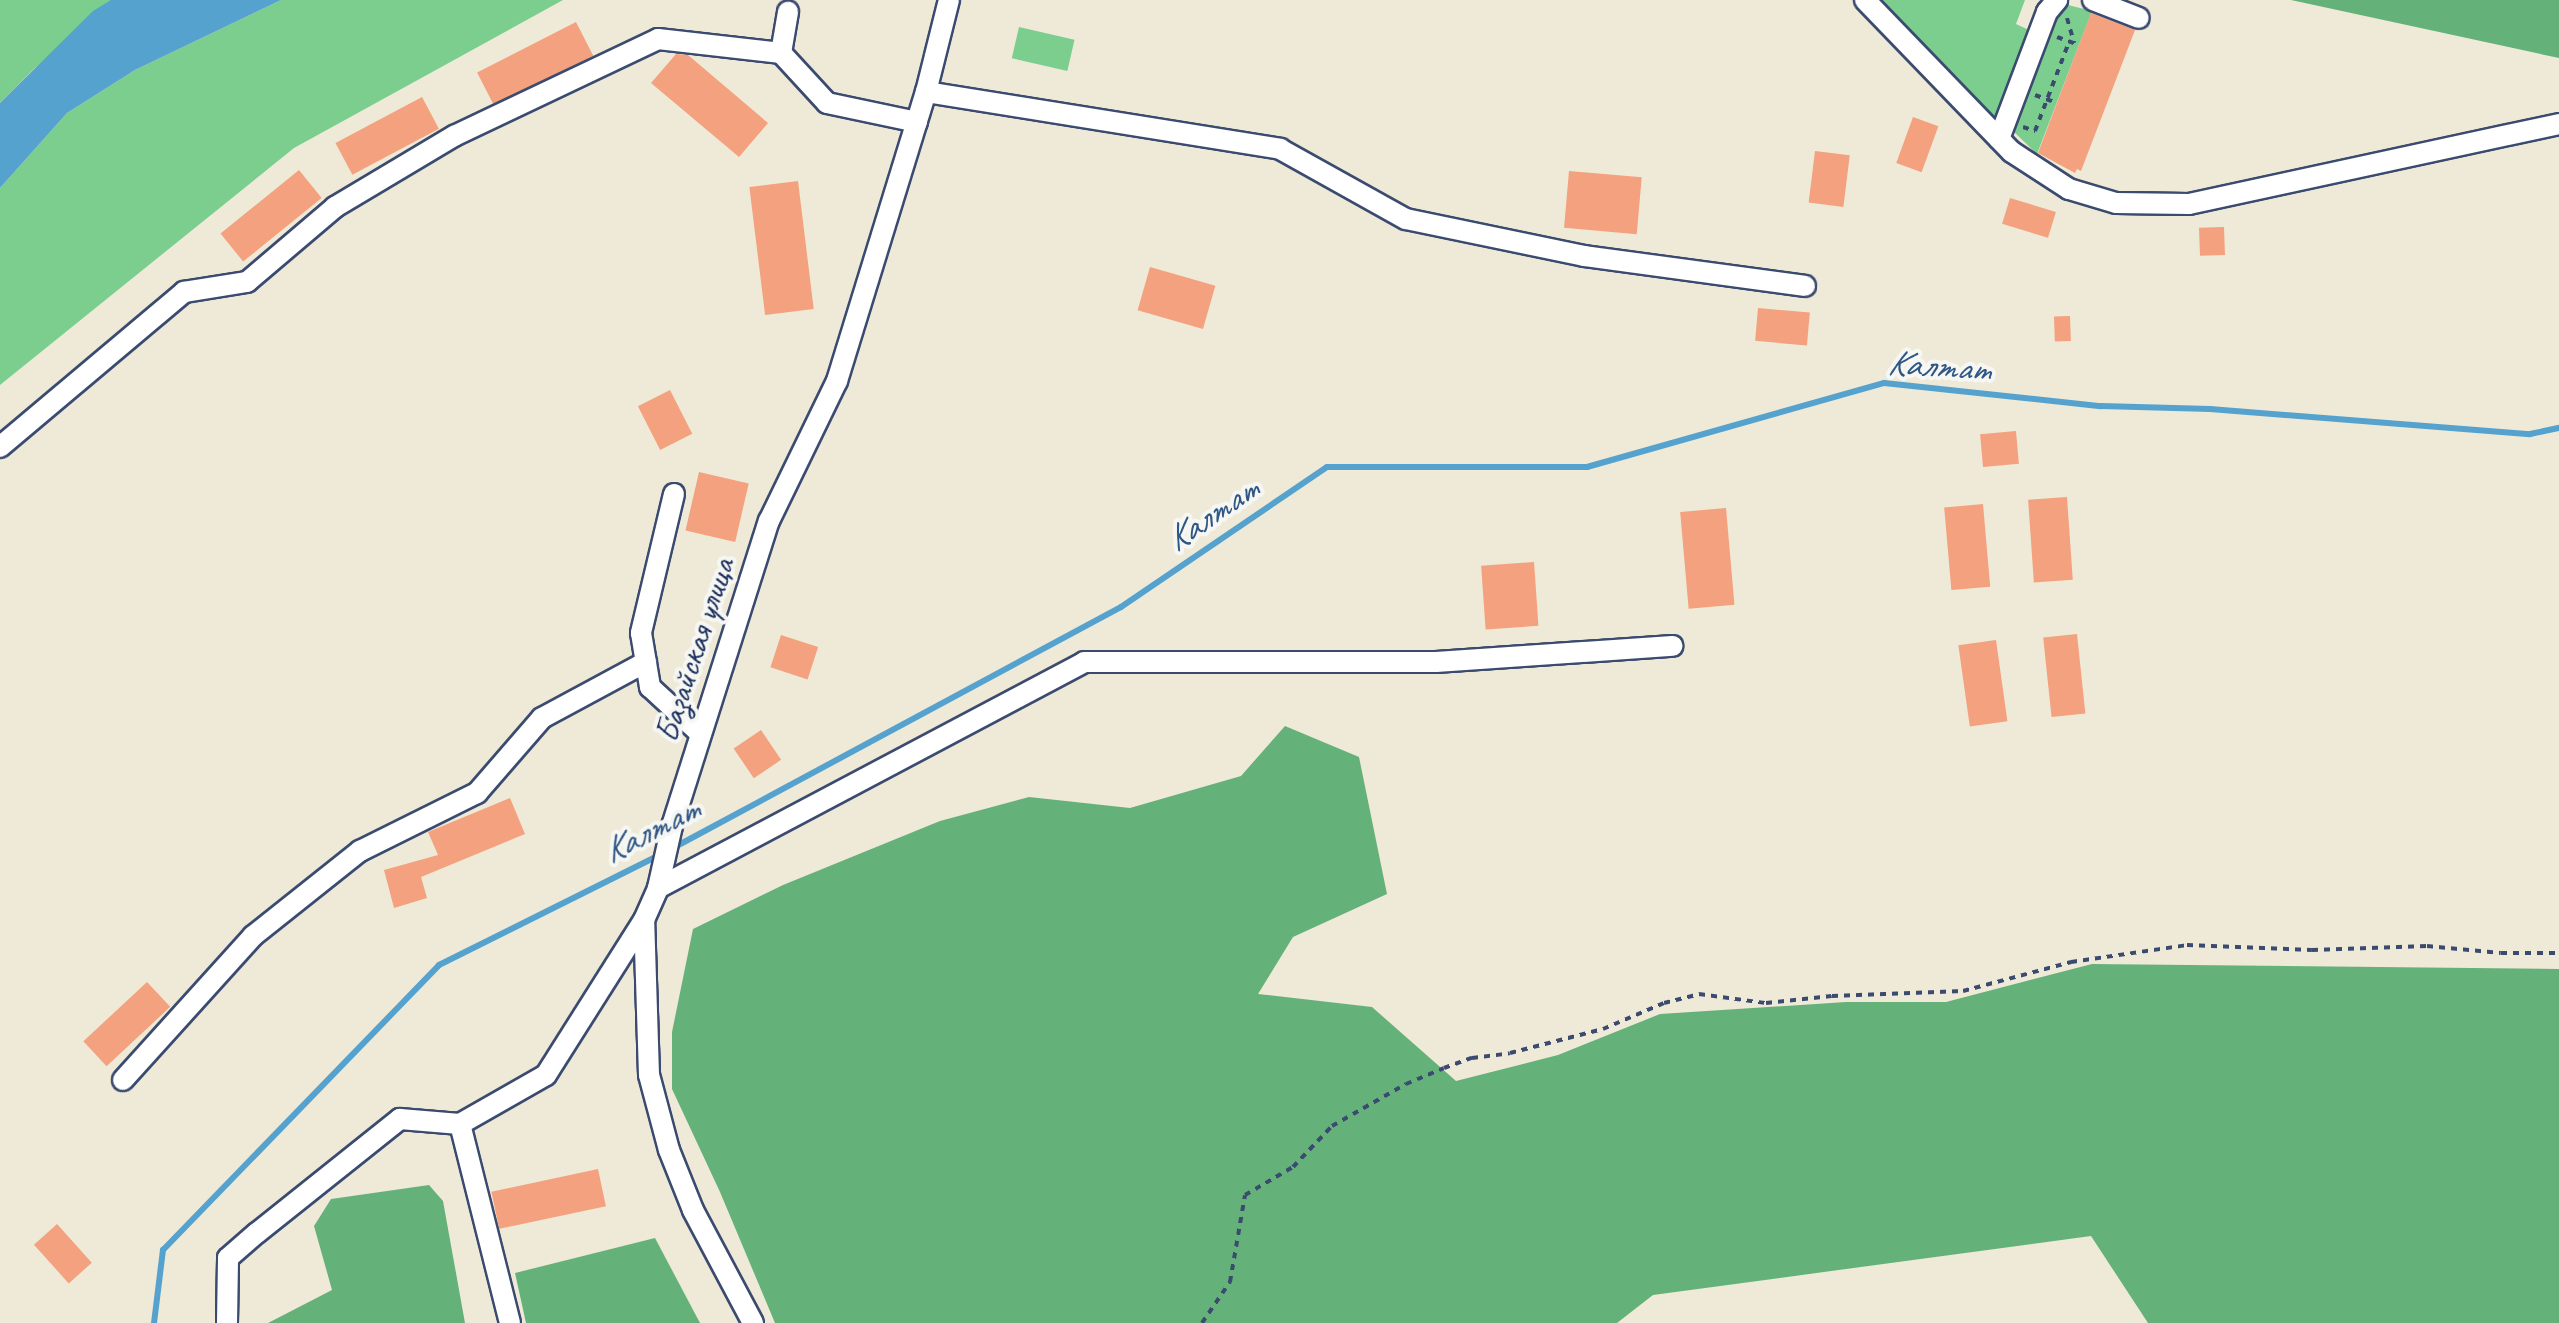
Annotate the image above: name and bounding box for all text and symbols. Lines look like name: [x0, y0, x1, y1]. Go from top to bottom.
water label: Калтат: [1886, 341, 1992, 391]
water label: Калтат: [1157, 467, 1267, 561]
street label: Базайская улица: [645, 552, 743, 748]
water label: Калтат: [595, 787, 707, 873]

